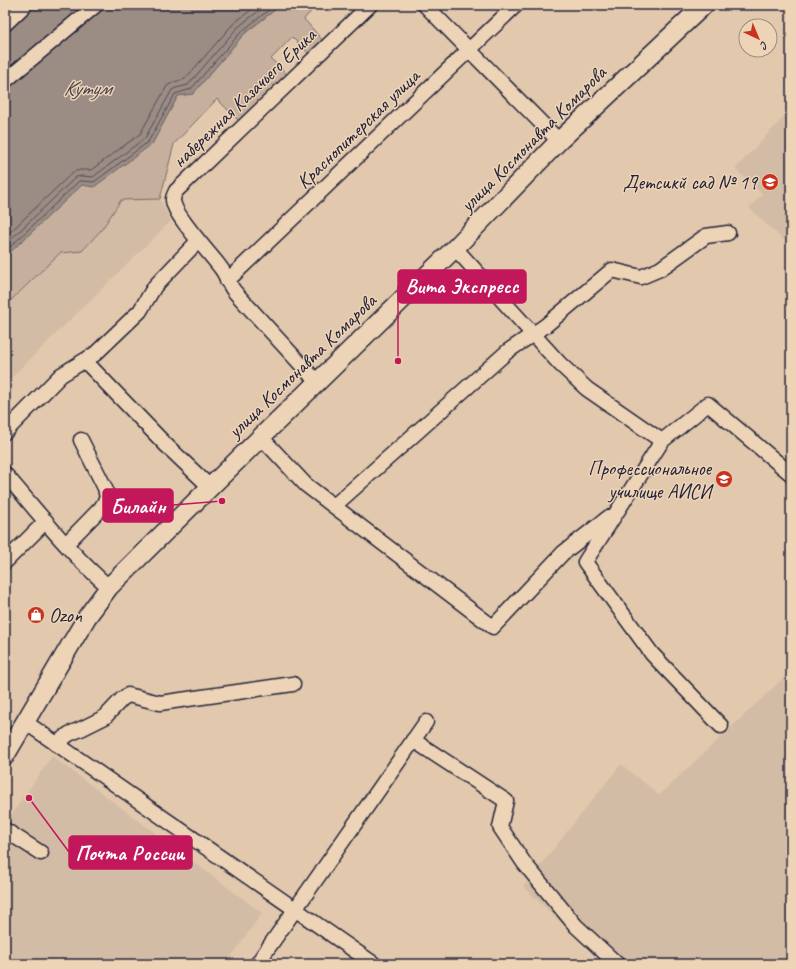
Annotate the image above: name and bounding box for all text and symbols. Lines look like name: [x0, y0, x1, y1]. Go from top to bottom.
north arrow: [738, 18, 778, 58]
street label: набережная Казачьего Ерика: [167, 22, 323, 173]
text: С: [757, 38, 772, 53]
street label: улица Космонавта Комарова: [454, 59, 613, 218]
street label: Краснопитерская улица: [291, 63, 426, 194]
water label: Кутум: [63, 75, 114, 101]
place label: Детсикй сад № 19: [623, 170, 759, 195]
school or university icon: Детсикй сад № 19: [760, 172, 780, 192]
callout: Вита Экспресс: [398, 270, 526, 303]
text: Вита Экспресс: [406, 273, 520, 299]
street label: улица Космонавта Комарова: [222, 287, 383, 444]
place label: Профессиональное училище АИСИ: [588, 456, 714, 504]
school or university icon: Профессиональное училище АИСИ: [714, 469, 734, 489]
callout: Билайн: [103, 489, 173, 522]
text: Билайн: [111, 493, 167, 519]
place label: Ozon: [49, 603, 83, 628]
shop icon: Ozon: [26, 605, 46, 625]
callout: Почта России: [69, 836, 192, 869]
text: Почта России: [76, 840, 186, 866]

